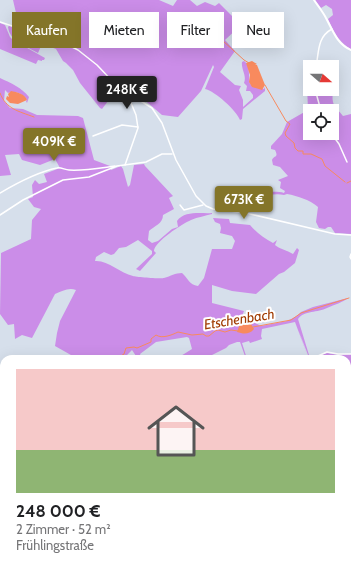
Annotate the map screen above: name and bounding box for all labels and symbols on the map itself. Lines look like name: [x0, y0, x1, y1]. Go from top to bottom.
north arrow: [303, 60, 339, 96]
pin: 248K €: [94, 76, 160, 110]
pin: 409K €: [21, 128, 87, 162]
pin: 673K €: [211, 186, 277, 220]
water label: Etschenbach: [202, 305, 276, 333]

